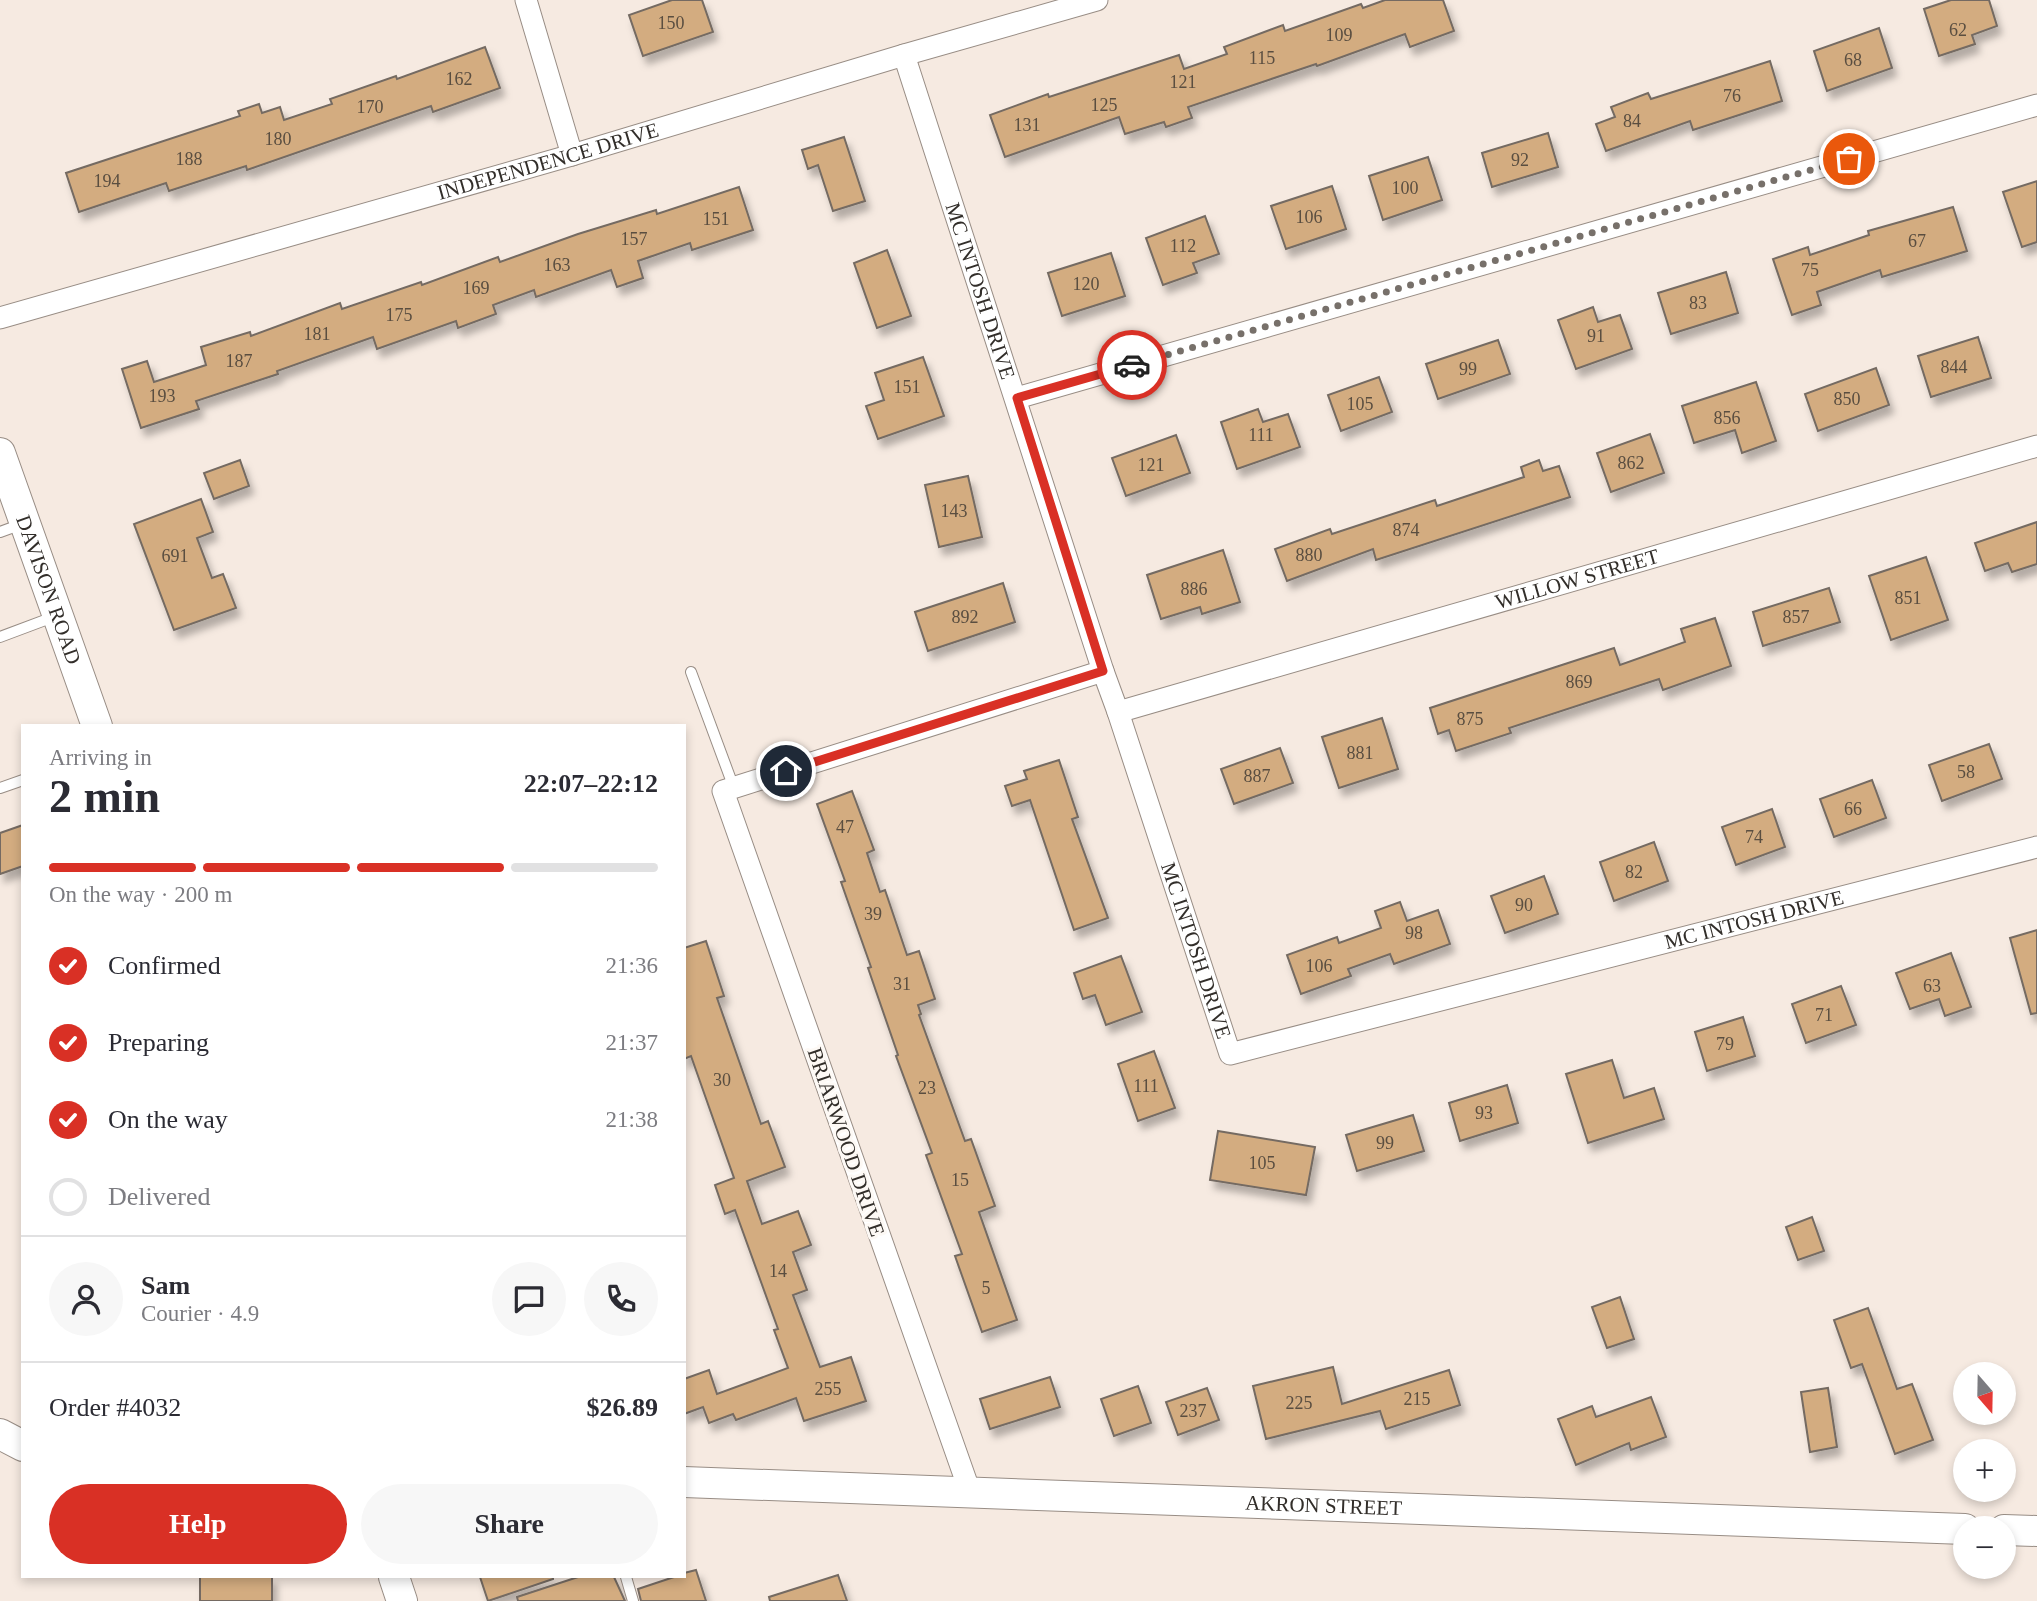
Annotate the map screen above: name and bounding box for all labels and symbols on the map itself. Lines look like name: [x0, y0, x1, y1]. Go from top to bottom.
house number: 150: [658, 13, 685, 33]
house number: 62: [1949, 20, 1967, 40]
house number: 109: [1326, 25, 1353, 45]
house number: 115: [1249, 48, 1275, 68]
house number: 68: [1844, 50, 1862, 70]
house number: 162: [446, 69, 473, 89]
house number: 121: [1170, 72, 1197, 92]
house number: 76: [1723, 86, 1741, 106]
house number: 125: [1091, 95, 1118, 115]
house number: 170: [357, 97, 384, 117]
house number: 84: [1623, 111, 1641, 131]
house number: 131: [1014, 115, 1041, 135]
street label: INDEPENDENCE DRIVE: [435, 118, 662, 205]
house number: 180: [265, 129, 292, 149]
pin: [1819, 129, 1879, 189]
house number: 188: [176, 149, 203, 169]
house number: 92: [1511, 150, 1529, 170]
house number: 194: [94, 171, 121, 191]
house number: 100: [1392, 178, 1419, 198]
street label: MC INTOSH DRIVE: [941, 200, 1020, 382]
house number: 106: [1296, 207, 1323, 227]
house number: 151: [703, 209, 730, 229]
house number: 157: [621, 229, 648, 249]
house number: 67: [1908, 231, 1926, 251]
house number: 112: [1170, 236, 1196, 256]
house number: 163: [544, 255, 571, 275]
house number: 75: [1801, 260, 1819, 280]
house number: 120: [1073, 274, 1100, 294]
house number: 169: [463, 278, 490, 298]
house number: 83: [1689, 293, 1707, 313]
house number: 175: [386, 305, 413, 325]
house number: 181: [304, 324, 331, 344]
house number: 91: [1587, 326, 1605, 346]
courier: [1097, 330, 1167, 400]
house number: 187: [226, 351, 253, 371]
house number: 844: [1941, 357, 1968, 377]
house number: 99: [1459, 359, 1477, 379]
house number: 151: [894, 377, 921, 397]
house number: 193: [149, 386, 176, 406]
house number: 850: [1834, 389, 1861, 409]
house number: 105: [1347, 394, 1374, 414]
house number: 856: [1714, 408, 1741, 428]
house number: 111: [1248, 425, 1274, 445]
house number: 862: [1618, 453, 1645, 473]
house number: 121: [1138, 455, 1165, 475]
house number: 143: [941, 501, 968, 521]
street label: DAVISON ROAD: [11, 512, 86, 667]
house number: 874: [1393, 520, 1420, 540]
street label: WILLOW STREET: [1492, 544, 1662, 614]
house number: 880: [1296, 545, 1323, 565]
house number: 691: [162, 546, 189, 566]
house number: 886: [1181, 579, 1208, 599]
house number: 851: [1895, 588, 1922, 608]
house number: 892: [952, 607, 979, 627]
house number: 857: [1783, 607, 1810, 627]
house number: 869: [1566, 672, 1593, 692]
house number: 875: [1457, 709, 1484, 729]
pin: [756, 741, 816, 801]
house number: 881: [1347, 743, 1374, 763]
house number: 58: [1957, 762, 1975, 782]
house number: 887: [1244, 766, 1271, 786]
house number: 66: [1844, 799, 1862, 819]
house number: 47: [836, 817, 854, 837]
house number: 74: [1745, 827, 1763, 847]
street label: MC INTOSH DRIVE: [1156, 859, 1236, 1042]
house number: 82: [1625, 862, 1643, 882]
street label: MC INTOSH DRIVE: [1662, 885, 1846, 954]
house number: 90: [1515, 895, 1533, 915]
house number: 39: [864, 904, 882, 924]
house number: 98: [1405, 923, 1423, 943]
house number: 106: [1306, 956, 1333, 976]
house number: 31: [893, 974, 911, 994]
house number: 63: [1923, 976, 1941, 996]
house number: 71: [1815, 1005, 1833, 1025]
house number: 79: [1716, 1034, 1734, 1054]
street label: BRIARWOOD DRIVE: [802, 1045, 890, 1239]
house number: 30: [713, 1070, 731, 1090]
house number: 111: [1133, 1076, 1159, 1096]
house number: 23: [918, 1078, 936, 1098]
house number: 93: [1475, 1103, 1493, 1123]
house number: 99: [1376, 1133, 1394, 1153]
house number: 105: [1249, 1153, 1276, 1173]
house number: 15: [951, 1170, 969, 1190]
house number: 14: [769, 1261, 787, 1281]
house number: 5: [982, 1278, 991, 1298]
north arrow: [1953, 1362, 2016, 1424]
house number: 255: [815, 1379, 842, 1399]
house number: 215: [1404, 1389, 1431, 1409]
house number: 225: [1286, 1393, 1313, 1413]
house number: 237: [1180, 1401, 1207, 1421]
street label: AKRON STREET: [1245, 1491, 1403, 1520]

